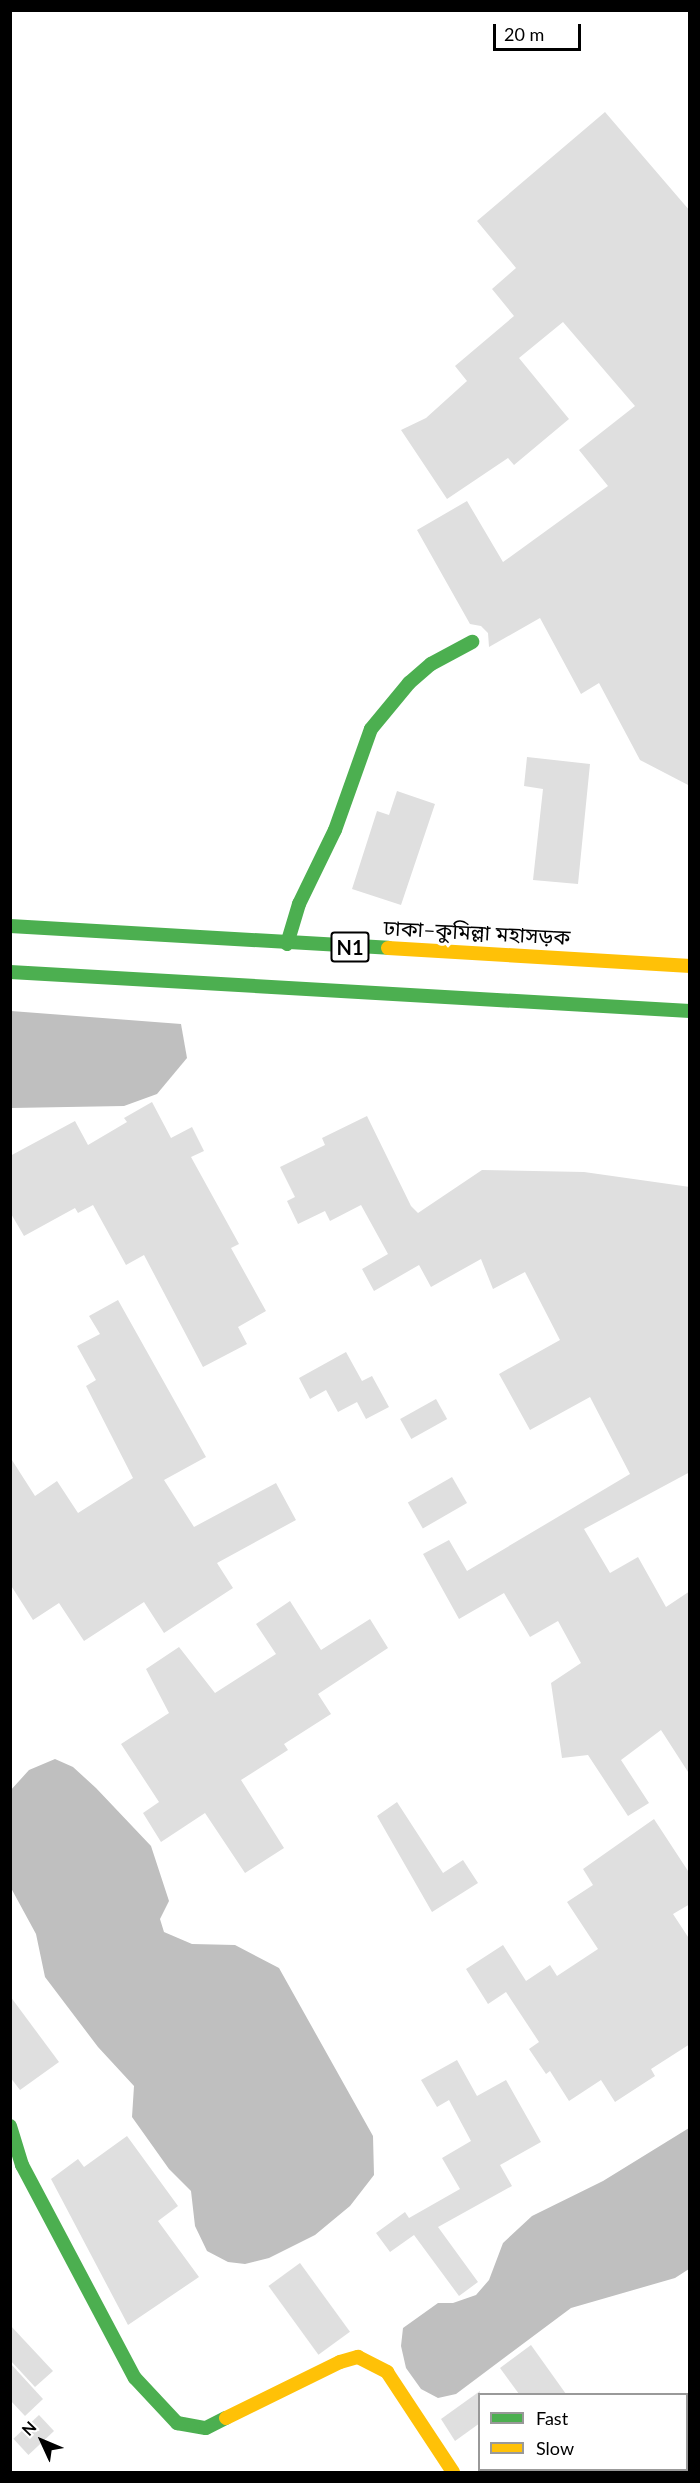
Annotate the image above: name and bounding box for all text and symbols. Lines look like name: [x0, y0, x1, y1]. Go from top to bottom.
scale bar: [496, 12, 584, 50]
text: 20 m: [504, 23, 544, 45]
street label: ঢাকা–কুমিল্লা মহাসড়ক: [383, 915, 571, 949]
road number: N1: [329, 930, 371, 964]
legend: [478, 2393, 688, 2471]
text: Fast: [536, 2407, 568, 2429]
north arrow: [12, 2411, 72, 2471]
text: N: [18, 2417, 40, 2439]
text: Slow: [536, 2437, 574, 2459]

